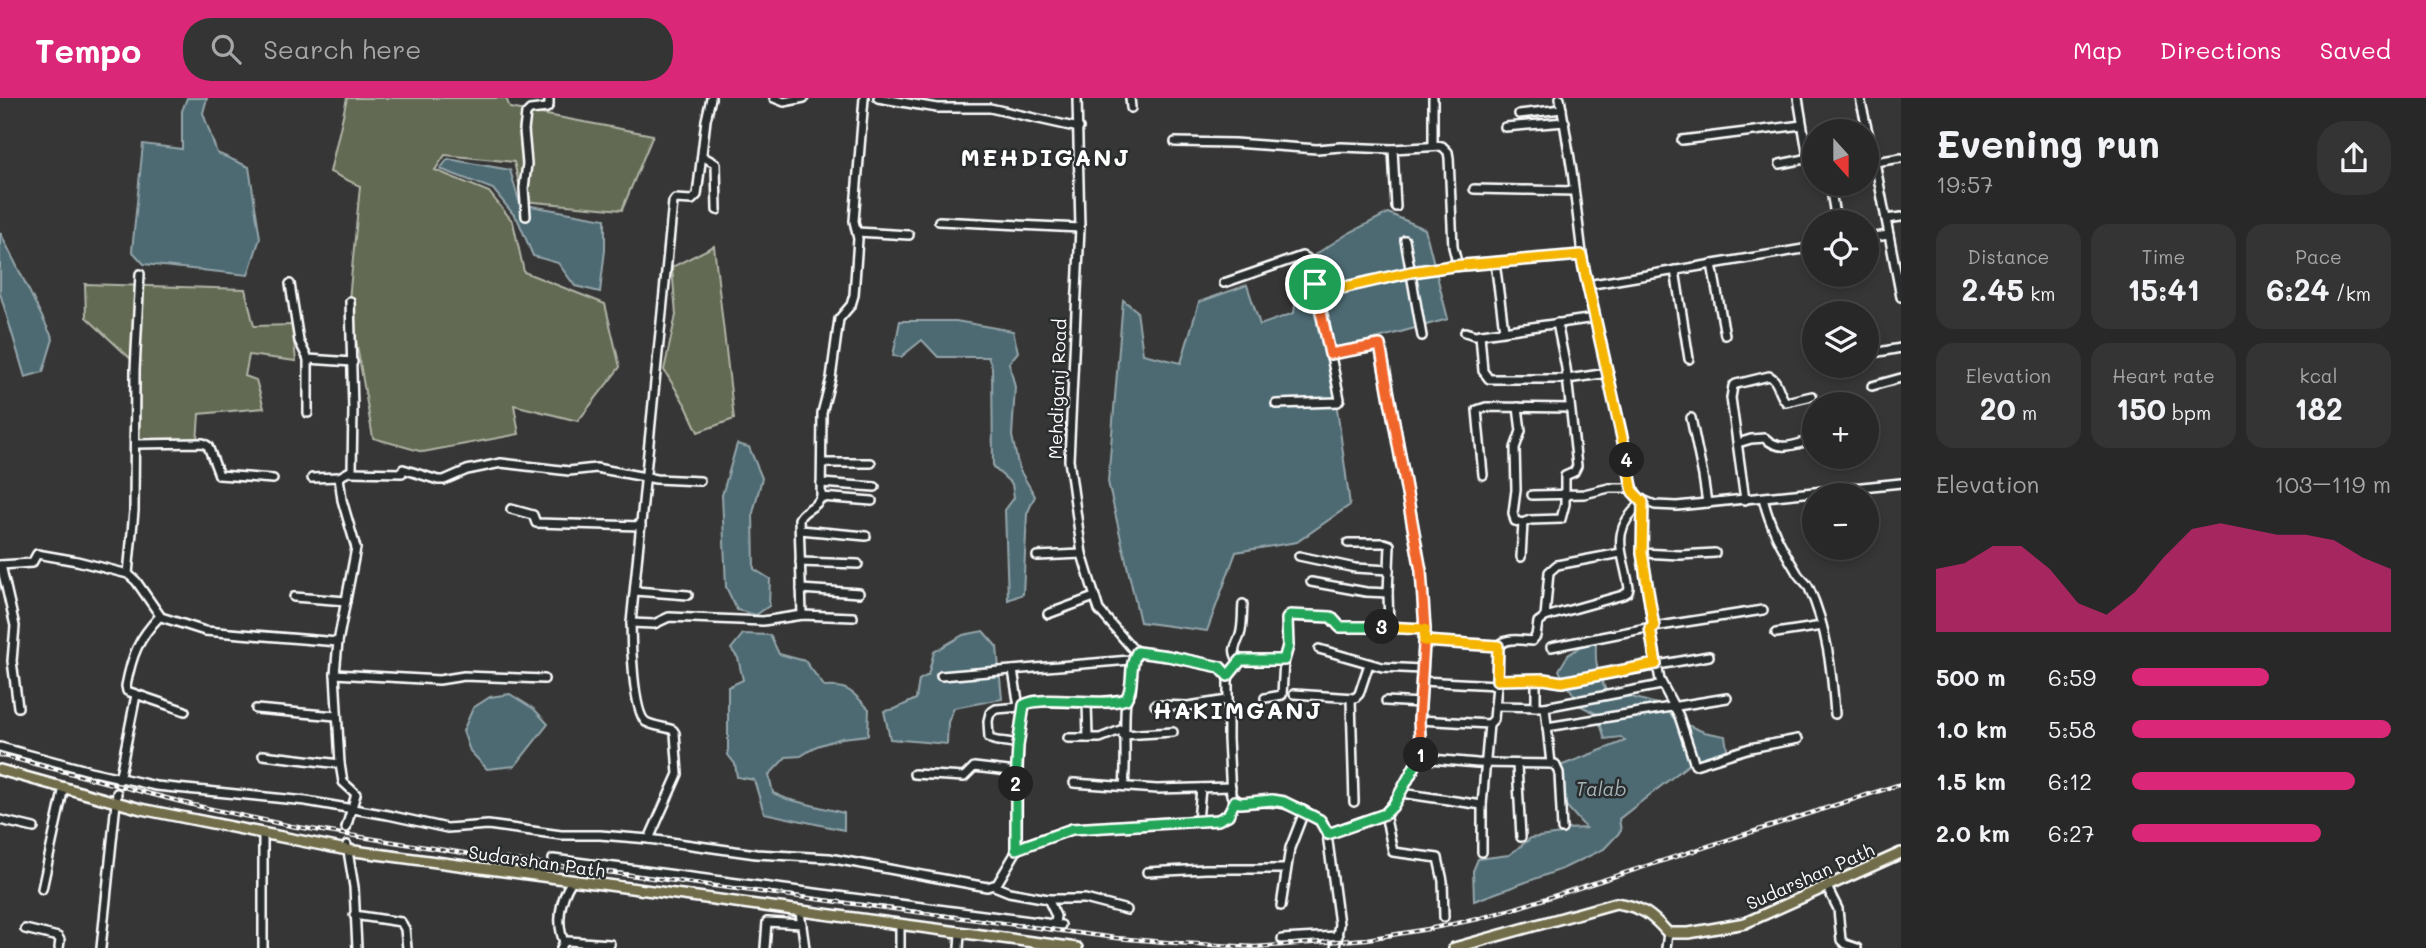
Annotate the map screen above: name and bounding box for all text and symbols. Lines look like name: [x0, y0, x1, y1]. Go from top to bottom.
search box: [183, 18, 673, 81]
text: Tempo: [35, 28, 141, 71]
icon: search: [207, 30, 245, 68]
text: Search here: [263, 32, 421, 66]
text: Map: [2073, 34, 2122, 65]
text: Directions: [2160, 34, 2282, 65]
text: Saved: [2320, 34, 2391, 65]
text: Evening run: [1936, 118, 2160, 168]
north arrow: [1802, 119, 1880, 196]
map controls: [1802, 119, 1879, 560]
button: share: [2317, 121, 2391, 195]
district label: MEHDIGANJ: [961, 141, 1131, 172]
text: 19:57: [1936, 169, 1993, 199]
button: locate: [1802, 210, 1879, 287]
text: Distance: [1968, 244, 2049, 269]
text: Time: [2142, 244, 2185, 269]
text: Pace: [2295, 244, 2342, 269]
pin: [1285, 254, 1345, 314]
icon: arrive: [1296, 265, 1334, 303]
text: 2.45: [1962, 269, 2024, 309]
text: 15:41: [2127, 269, 2200, 309]
text: 6:24: [2266, 269, 2330, 309]
text: km: [2024, 281, 2055, 306]
text: /km: [2330, 281, 2371, 306]
button: layers: [1802, 301, 1879, 378]
street label: Mehdiganj Road: [1043, 318, 1071, 460]
text: Elevation: [1966, 363, 2051, 388]
text: Heart rate: [2112, 363, 2215, 388]
text: kcal: [2300, 363, 2337, 388]
text: 20: [1980, 388, 2016, 428]
text: 150: [2116, 388, 2166, 428]
text: 182: [2294, 388, 2343, 428]
button: +: [1802, 392, 1879, 469]
text: m: [2016, 400, 2037, 425]
text: bpm: [2166, 400, 2211, 425]
pin: 4: [1610, 442, 1644, 478]
text: 4: [1620, 447, 1633, 472]
text: Elevation: [1936, 469, 2039, 499]
text: 103–119 m: [2274, 469, 2391, 499]
button: −: [1802, 483, 1879, 560]
pin: 3: [1364, 610, 1400, 644]
text: 3: [1376, 614, 1387, 639]
text: 500 m: [1936, 662, 2006, 692]
text: 6:59: [2048, 662, 2096, 692]
district label: HAKIMGANJ: [1153, 694, 1323, 725]
text: 1.0 km: [1936, 714, 2007, 744]
text: 5:58: [2048, 714, 2096, 744]
pin: 1: [1404, 738, 1438, 772]
text: 1: [1416, 742, 1425, 767]
pin: 2: [998, 766, 1034, 802]
text: 1.5 km: [1936, 766, 2006, 796]
text: 6:12: [2048, 766, 2092, 796]
text: 2: [1010, 771, 1021, 796]
water label: Talab: [1575, 776, 1627, 801]
text: 2.0 km: [1936, 818, 2010, 848]
text: 6:27: [2048, 818, 2095, 848]
street label: Sudarshan Path: [1742, 837, 1878, 915]
street label: Sudarshan Path: [467, 840, 607, 882]

